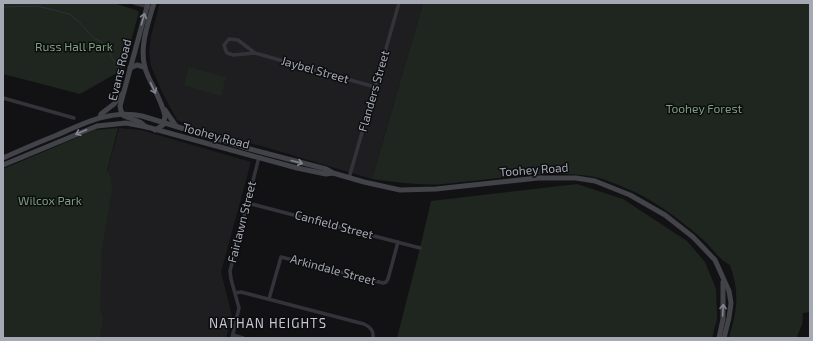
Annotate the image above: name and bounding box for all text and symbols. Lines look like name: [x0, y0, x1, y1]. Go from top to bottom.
one-way arrow: [140, 13, 147, 26]
street label: Evans Road: [105, 38, 133, 102]
park label: Russ Hall Park: [35, 39, 113, 53]
street label: Flanders Street: [355, 48, 391, 133]
street label: Jaybel Street: [280, 53, 351, 85]
one-way arrow: [150, 81, 157, 93]
park label: Toohey Forest: [666, 101, 743, 115]
street label: Toohey Road: [181, 119, 251, 151]
one-way arrow: [75, 129, 87, 137]
one-way arrow: [290, 158, 303, 166]
street label: Toohey Road: [499, 160, 569, 178]
street label: Fairlawn Street: [224, 179, 258, 264]
park label: Wilcox Park: [18, 193, 82, 207]
street label: Canfield Street: [294, 207, 375, 241]
street label: Arkindale Street: [289, 251, 378, 287]
one-way arrow: [720, 304, 727, 317]
district label: NATHAN HEIGHTS: [209, 315, 327, 331]

